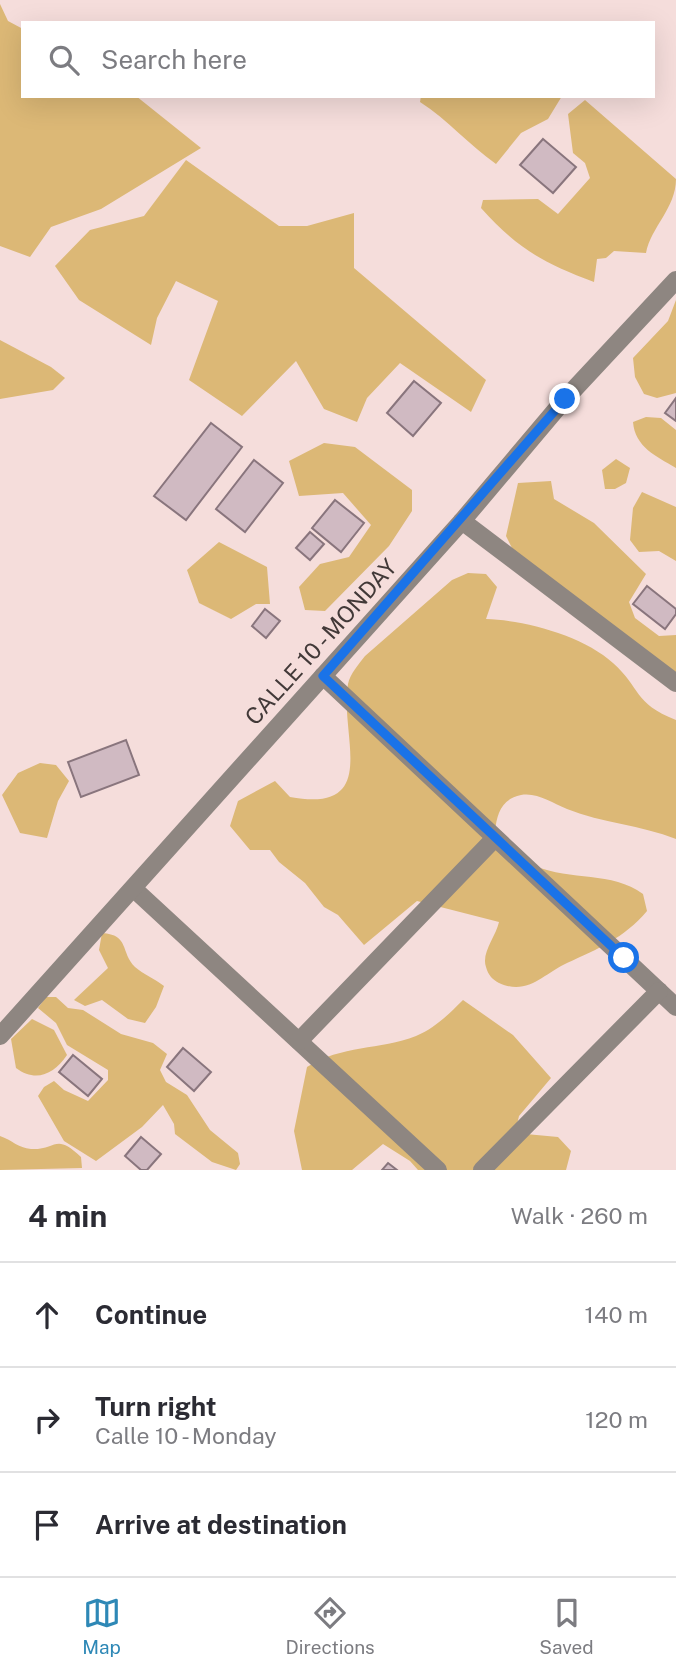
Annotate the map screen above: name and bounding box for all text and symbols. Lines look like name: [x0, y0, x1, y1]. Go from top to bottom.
search box: [21, 21, 655, 98]
icon: search: [45, 41, 83, 79]
text: Search here: [101, 44, 247, 75]
route end: [549, 383, 580, 414]
street label: CALLE 10 - MONDAY: [239, 553, 402, 730]
route start: [608, 942, 639, 973]
text: 4 min: [28, 1198, 107, 1234]
text: Walk · 260 m: [511, 1202, 648, 1229]
icon: ahead: [28, 1296, 66, 1334]
text: Continue: [95, 1299, 207, 1330]
text: 140 m: [585, 1301, 648, 1328]
text: Turn right: [95, 1391, 217, 1422]
icon: right: [28, 1401, 66, 1439]
text: 120 m: [585, 1406, 648, 1433]
text: Calle 10 - Monday: [95, 1422, 277, 1449]
icon: arrive: [28, 1506, 66, 1544]
text: Arrive at destination: [95, 1509, 347, 1540]
tab: Map: [82, 1594, 121, 1658]
tab: Directions: [285, 1594, 375, 1658]
tab: Saved: [539, 1594, 594, 1658]

